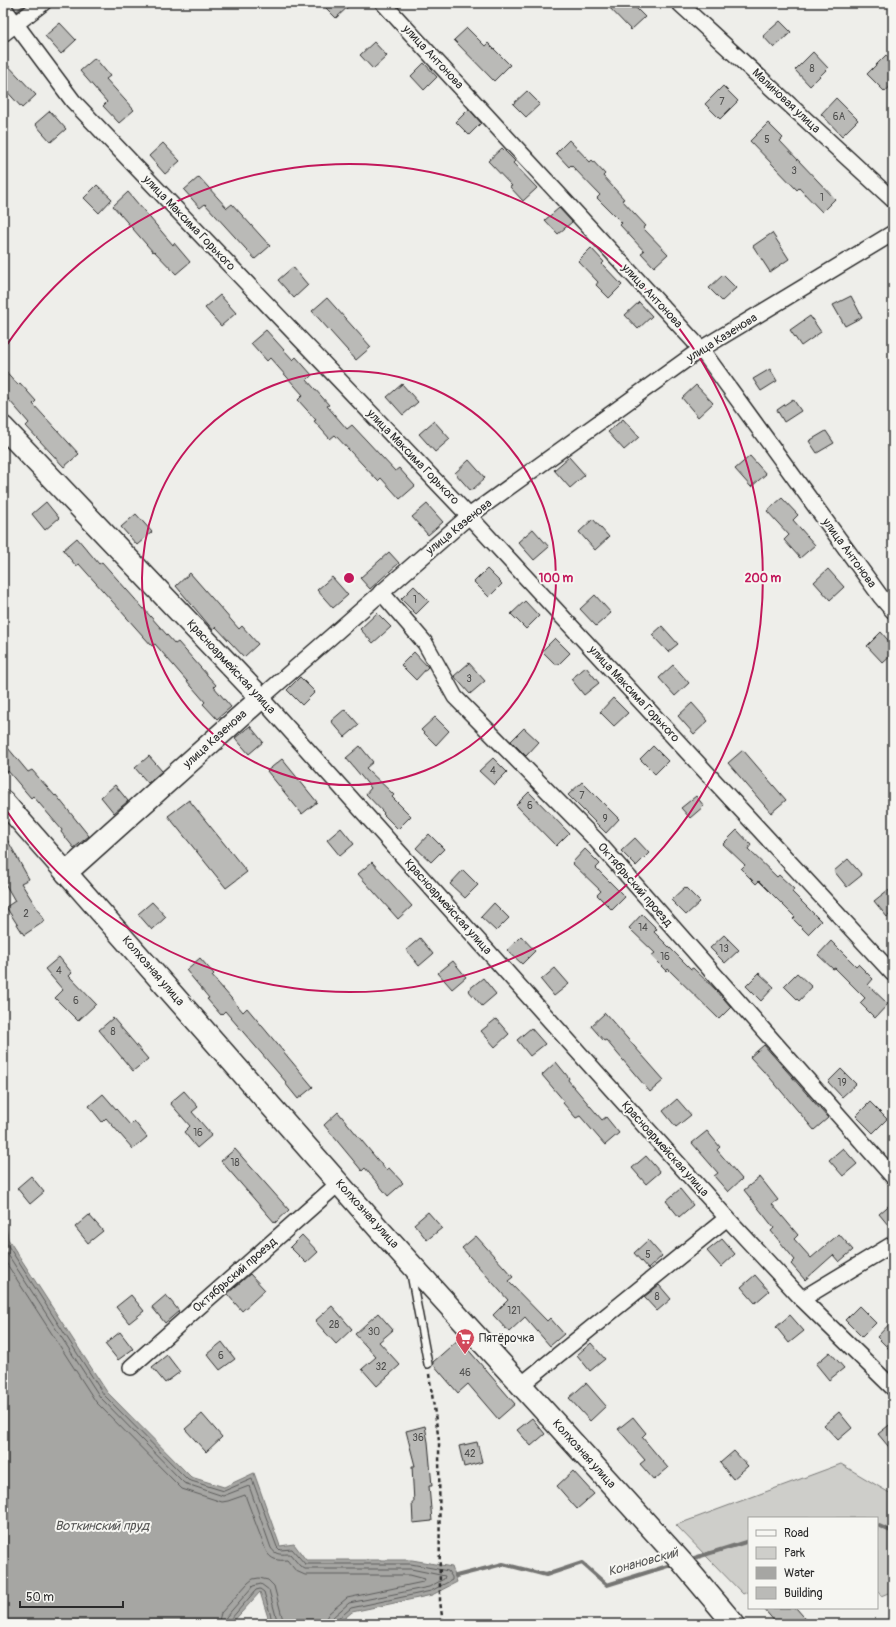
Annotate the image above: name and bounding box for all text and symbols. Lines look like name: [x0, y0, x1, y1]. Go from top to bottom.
street label: улица Антонова: [399, 21, 467, 93]
house number: 8: [809, 63, 815, 75]
street label: Малиновая улица: [749, 66, 824, 137]
house number: 7: [719, 96, 725, 108]
house number: 6А: [833, 111, 846, 123]
house number: 5: [764, 134, 770, 146]
house number: 3: [791, 165, 797, 177]
street label: улица Максима Горького: [139, 171, 239, 274]
house number: 1: [820, 192, 824, 204]
street label: улица Антонова: [618, 260, 686, 332]
street label: улица Казенова: [683, 310, 760, 366]
street label: улица Максима Горького: [363, 405, 463, 508]
street label: улица Казенова: [422, 496, 495, 559]
street label: улица Антонова: [818, 514, 880, 591]
centre of rings: [342, 571, 356, 585]
text: 100 m: [539, 571, 574, 586]
text: 200 m: [745, 571, 782, 586]
house number: 1: [413, 594, 417, 606]
street label: Красноармейская улица: [183, 617, 279, 718]
street label: улица Максима Горького: [585, 642, 683, 746]
house number: 3: [466, 673, 472, 685]
street label: улица Казенова: [179, 706, 250, 772]
house number: 4: [490, 765, 496, 777]
house number: 7: [579, 790, 585, 802]
house number: 6: [527, 800, 533, 812]
house number: 9: [602, 813, 608, 825]
street label: Октябрьский проезд: [594, 840, 676, 931]
street label: Красноармейская улица: [401, 856, 495, 958]
house number: 2: [23, 908, 29, 920]
house number: 14: [638, 922, 648, 934]
street label: Колхозная улица: [119, 933, 188, 1009]
house number: 13: [719, 943, 729, 955]
house number: 16: [660, 951, 670, 963]
house number: 4: [56, 965, 62, 977]
house number: 6: [73, 995, 79, 1007]
house number: 8: [110, 1026, 116, 1038]
house number: 19: [837, 1077, 847, 1089]
street label: Красноармейская улица: [618, 1098, 712, 1200]
house number: 16: [193, 1127, 203, 1139]
house number: 18: [231, 1157, 239, 1169]
street label: Колхозная улица: [332, 1176, 402, 1252]
street label: Октябрьский проезд: [190, 1234, 281, 1316]
house number: 5: [645, 1249, 651, 1261]
house number: 8: [654, 1291, 660, 1303]
house number: 121: [507, 1305, 521, 1317]
house number: 28: [329, 1319, 339, 1331]
house number: 30: [368, 1326, 380, 1338]
supermarket icon: Пятёрочка: [454, 1327, 476, 1355]
place label: Пятёрочка: [479, 1331, 535, 1346]
house number: 6: [218, 1350, 224, 1362]
house number: 32: [375, 1361, 387, 1373]
house number: 46: [459, 1367, 471, 1379]
street label: Колхозная улица: [549, 1416, 619, 1492]
house number: 36: [412, 1432, 424, 1444]
house number: 42: [464, 1448, 476, 1460]
legend: [748, 1517, 878, 1609]
water label: Воткинский пруд: [55, 1518, 150, 1534]
text: Road: [784, 1526, 809, 1541]
water label: Конановский: [606, 1544, 682, 1580]
text: Park: [784, 1546, 805, 1561]
text: Water: [784, 1566, 815, 1581]
scale bar: [20, 1583, 123, 1609]
text: Building: [784, 1586, 823, 1601]
text: 50 m: [26, 1590, 54, 1605]

